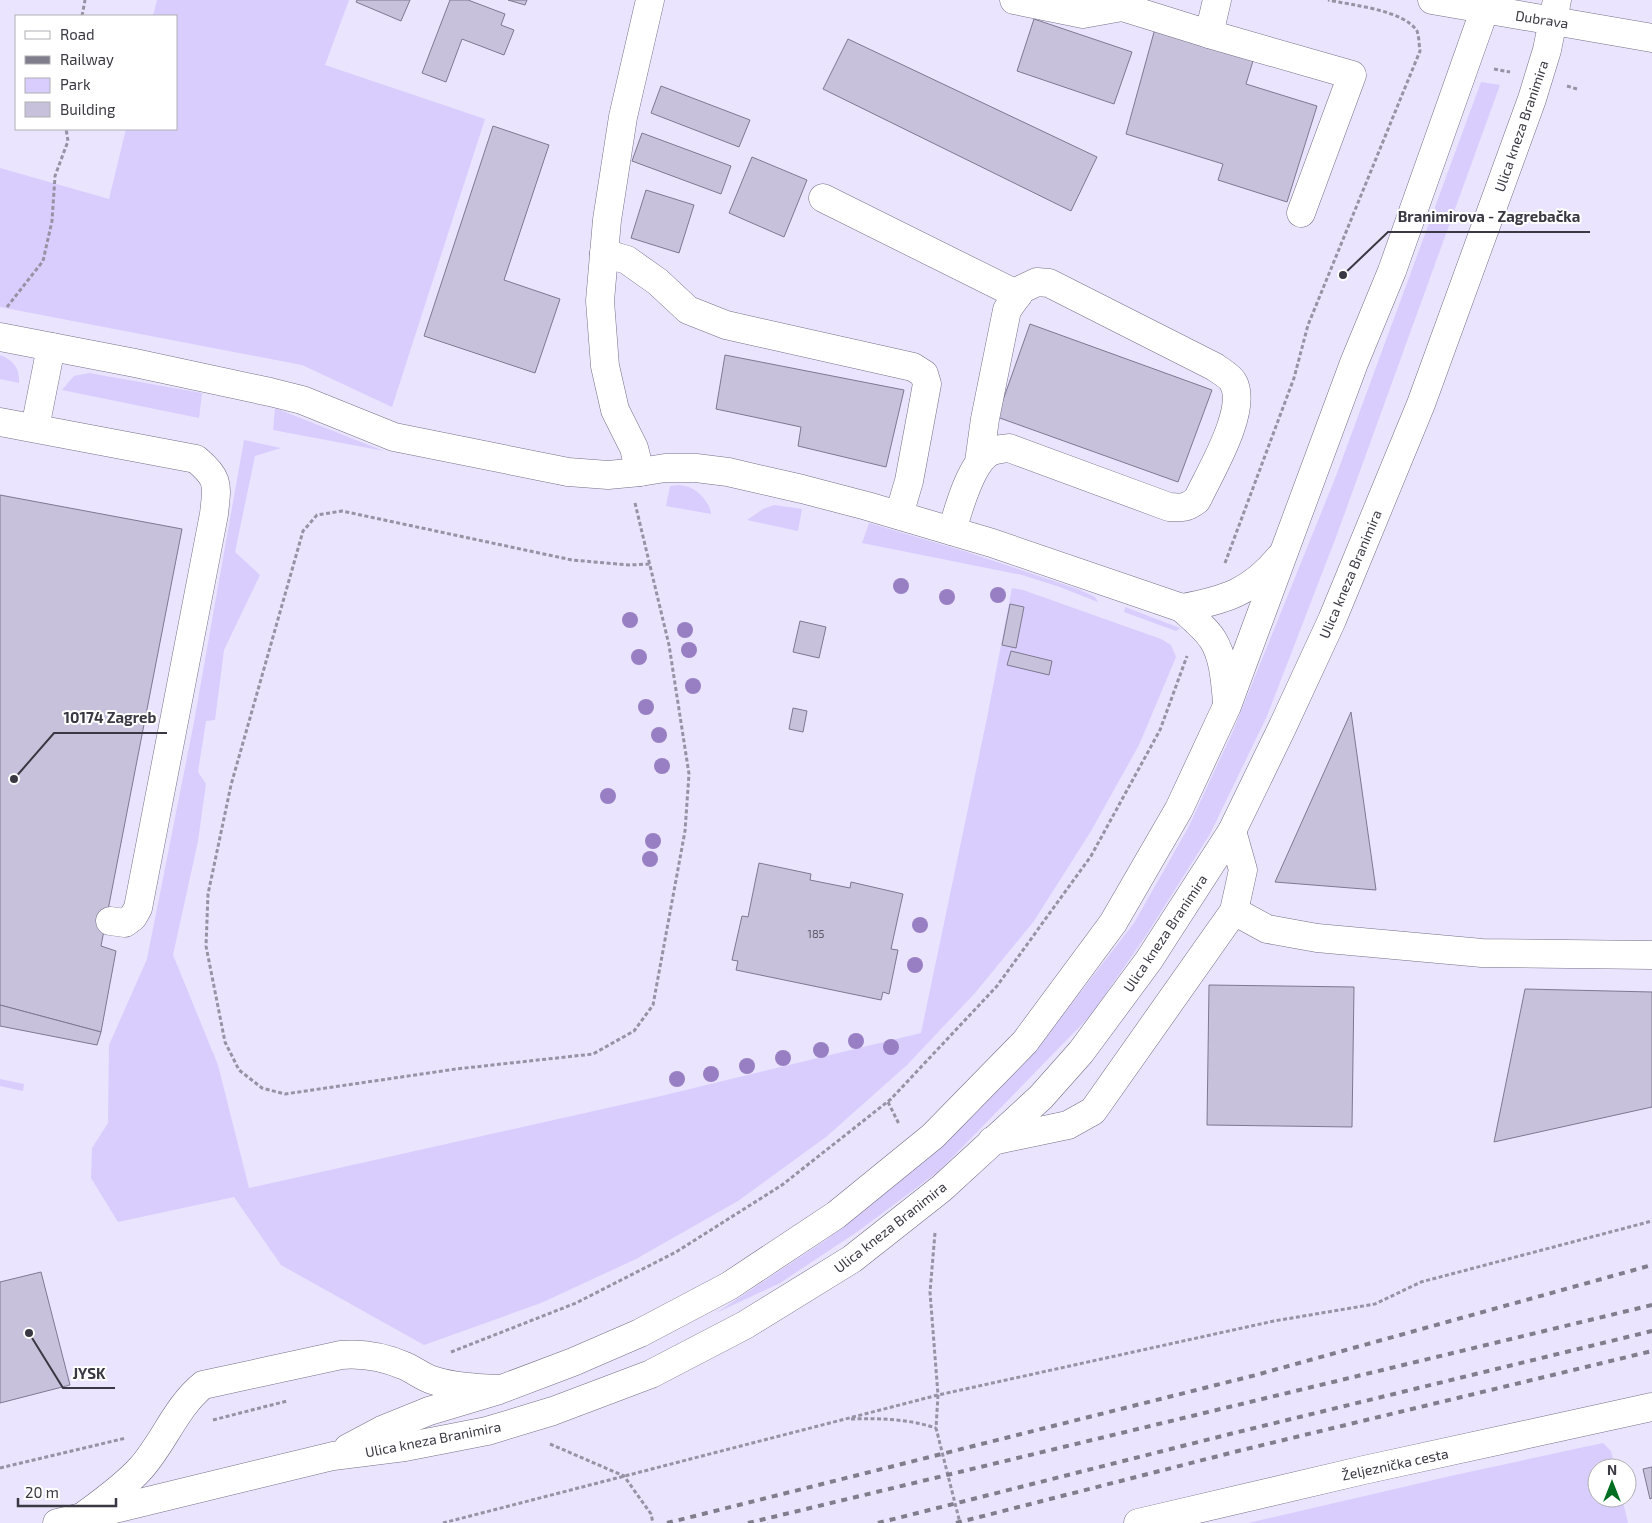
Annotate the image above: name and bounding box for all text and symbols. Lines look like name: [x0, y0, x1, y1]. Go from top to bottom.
street label: Dubrava: [1514, 6, 1570, 32]
legend: [15, 15, 178, 130]
text: Road: [60, 25, 95, 43]
text: Railway: [60, 50, 114, 68]
street label: Ulica kneza Branimira: [1491, 58, 1551, 194]
text: Park: [60, 75, 91, 93]
text: Building: [60, 100, 116, 118]
callout: Branimirova - Zagrebačka: [1388, 202, 1590, 232]
text: Branimirova - Zagrebačka: [1398, 207, 1580, 225]
street label: Ulica kneza Branimira: [1315, 507, 1385, 641]
callout: 10174 Zagreb: [54, 703, 167, 733]
text: 10174 Zagreb: [64, 708, 157, 726]
street label: Ulica kneza Branimira: [1119, 871, 1211, 995]
house number: 185: [808, 927, 825, 940]
street label: Ulica kneza Branimira: [830, 1178, 950, 1276]
callout: JYSK: [63, 1358, 115, 1388]
text: JYSK: [73, 1364, 106, 1382]
street label: Ulica kneza Branimira: [364, 1417, 502, 1461]
street label: Željeznička cesta: [1340, 1444, 1450, 1484]
north arrow: [1587, 1458, 1637, 1508]
text: N: [1607, 1461, 1617, 1478]
scale bar: [18, 1476, 115, 1508]
text: 20 m: [25, 1483, 59, 1501]

